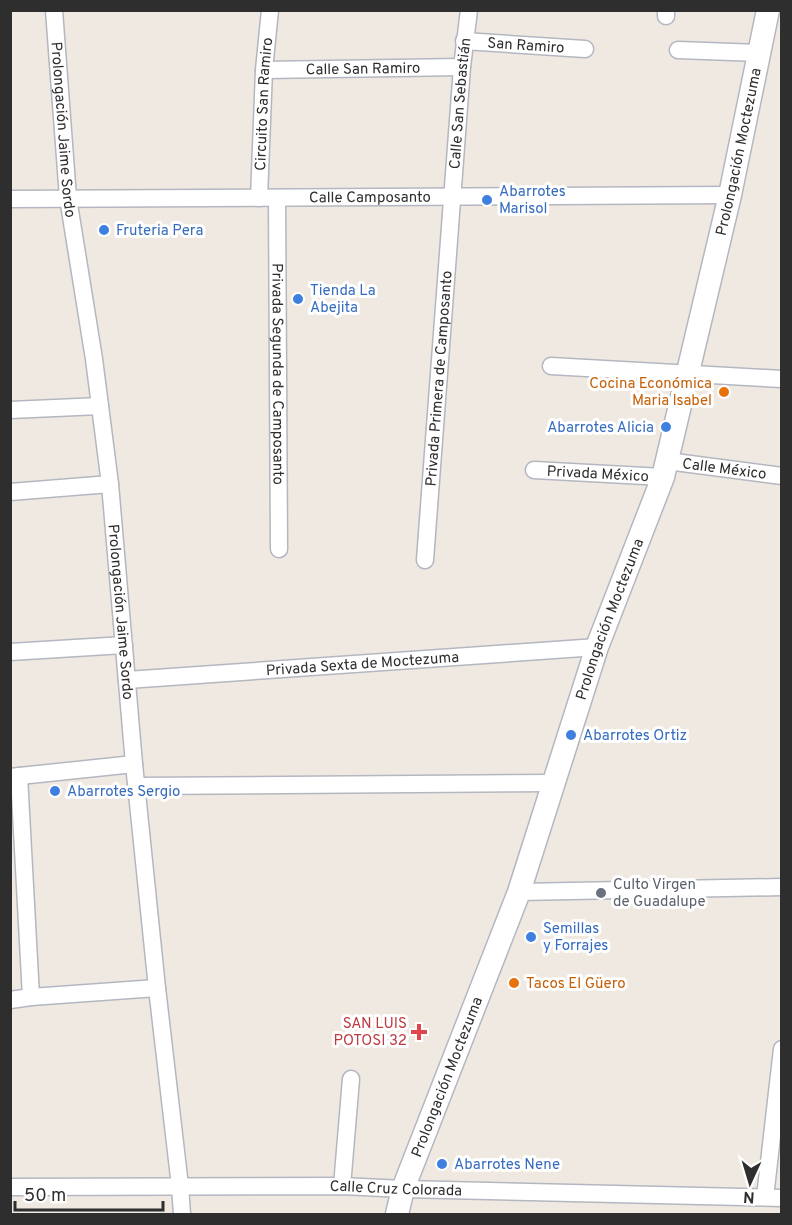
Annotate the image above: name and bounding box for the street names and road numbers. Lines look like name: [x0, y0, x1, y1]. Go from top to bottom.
street label: San Ramiro: [487, 35, 565, 59]
street label: Circuito San Ramiro: [252, 37, 278, 171]
street label: Calle San Sebastián: [446, 37, 477, 170]
street label: Prolongación Jaime Sordo: [45, 41, 79, 219]
street label: Calle San Ramiro: [306, 60, 420, 80]
street label: Prolongación Moctezuma: [713, 66, 767, 238]
street label: Calle Camposanto: [309, 189, 431, 208]
street label: Privada Segunda de Camposanto: [266, 263, 287, 485]
street label: Privada Primera de Camposanto: [423, 270, 458, 487]
street label: Calle México: [681, 455, 768, 485]
street label: Privada México: [546, 463, 649, 487]
street label: Prolongación Jaime Sordo: [102, 523, 136, 701]
street label: Prolongación Moctezuma: [573, 536, 649, 703]
street label: Privada Sexta de Moctezuma: [265, 649, 460, 681]
street label: Prolongación Moctezuma: [408, 994, 488, 1161]
street label: Calle Cruz Colorada: [330, 1178, 462, 1201]

